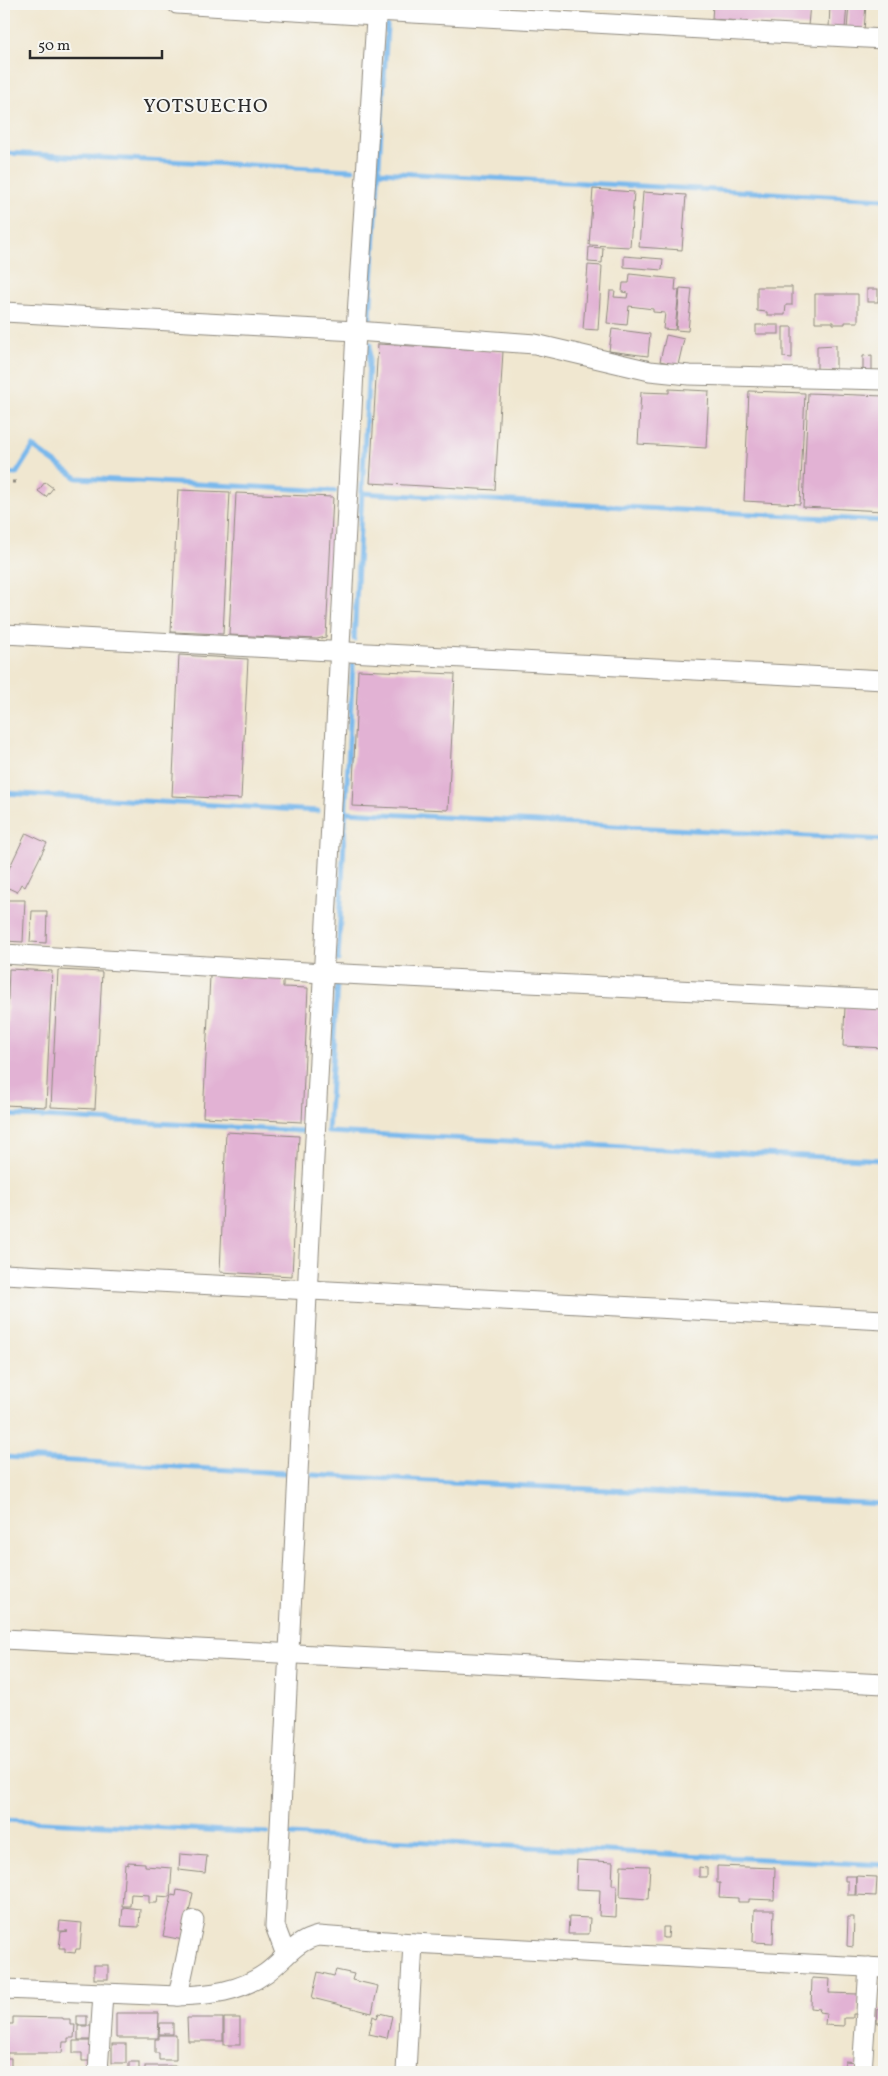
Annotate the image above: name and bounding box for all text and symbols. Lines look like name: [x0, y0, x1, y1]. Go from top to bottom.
scale bar: [30, 28, 162, 60]
text: 50 m: [38, 36, 70, 57]
district label: YOTSUECHO: [143, 93, 269, 121]

